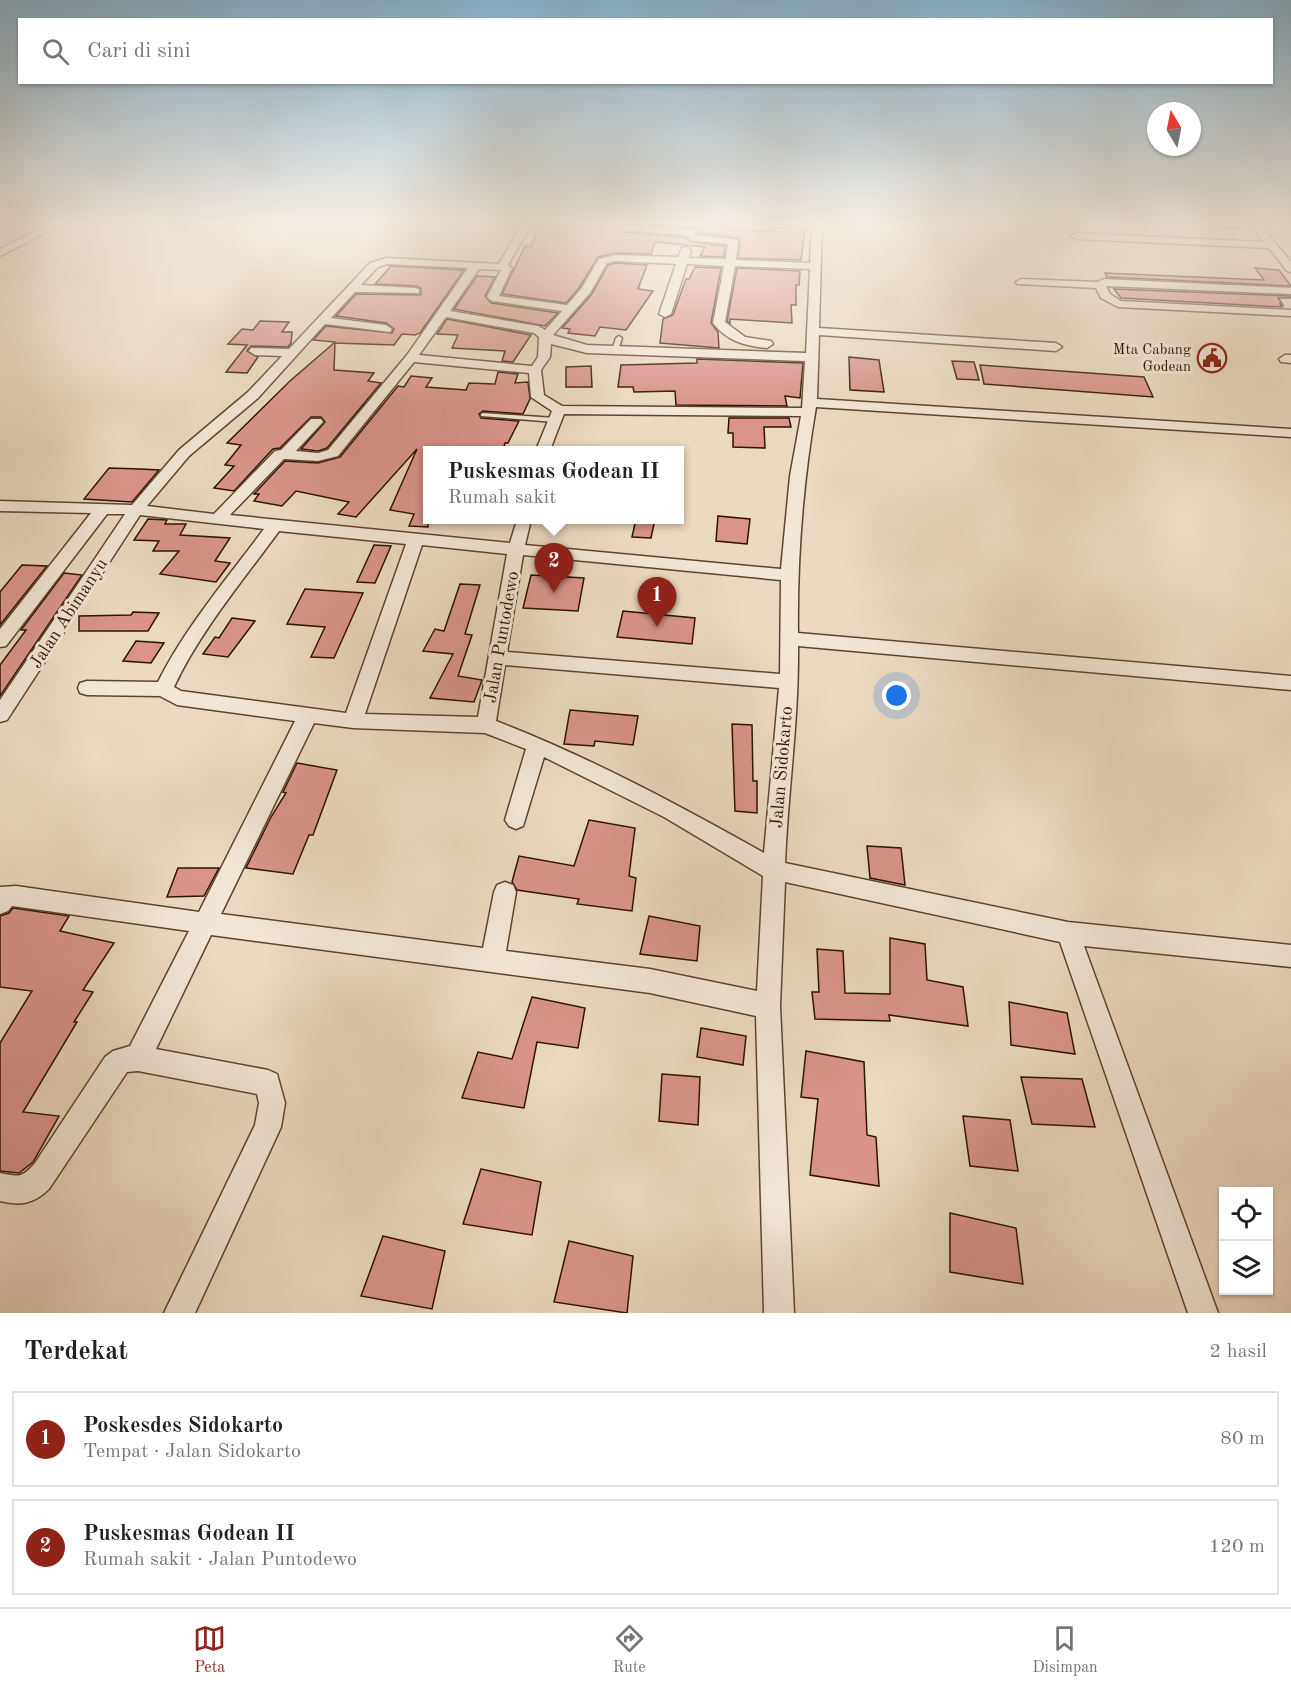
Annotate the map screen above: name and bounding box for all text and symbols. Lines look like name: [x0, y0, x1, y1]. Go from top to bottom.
search box: [18, 18, 1273, 84]
icon: search: [39, 35, 72, 68]
text: Cari di sini: [87, 40, 191, 62]
north arrow: [1147, 102, 1201, 156]
public building icon: Mta Cabang Godean: [1196, 342, 1228, 374]
place label: Mta Cabang Godean: [1113, 343, 1191, 375]
popup: [423, 446, 684, 524]
text: Puskesmas Godean II: [448, 461, 659, 483]
text: Rumah sakit: [448, 488, 556, 508]
pin: 2: [534, 544, 574, 593]
street label: Jalan Abimanyu: [27, 555, 111, 672]
street label: Jalan Puntodewo: [482, 570, 522, 705]
pin: 1: [638, 578, 676, 627]
your location: [882, 681, 911, 710]
street label: Jalan Sidokarto: [768, 705, 796, 829]
map controls: [1219, 1187, 1273, 1295]
button: locate: [1219, 1187, 1273, 1241]
button: layers: [1219, 1241, 1273, 1295]
text: Terdekat: [24, 1339, 128, 1365]
text: 2 hasil: [1210, 1342, 1267, 1362]
text: Poskesdes Sidokarto: [83, 1415, 283, 1437]
text: 1: [40, 1429, 51, 1449]
text: 80 m: [1220, 1429, 1265, 1449]
text: Tempat · Jalan Sidokarto: [83, 1442, 301, 1462]
text: Puskesmas Godean II: [83, 1523, 295, 1545]
text: 2: [40, 1537, 51, 1557]
text: 120 m: [1209, 1537, 1265, 1557]
text: Rumah sakit · Jalan Puntodewo: [83, 1550, 357, 1570]
tab: Peta: [193, 1622, 226, 1678]
tab: Rute: [613, 1622, 646, 1678]
tab: Disimpan: [1032, 1622, 1098, 1678]

